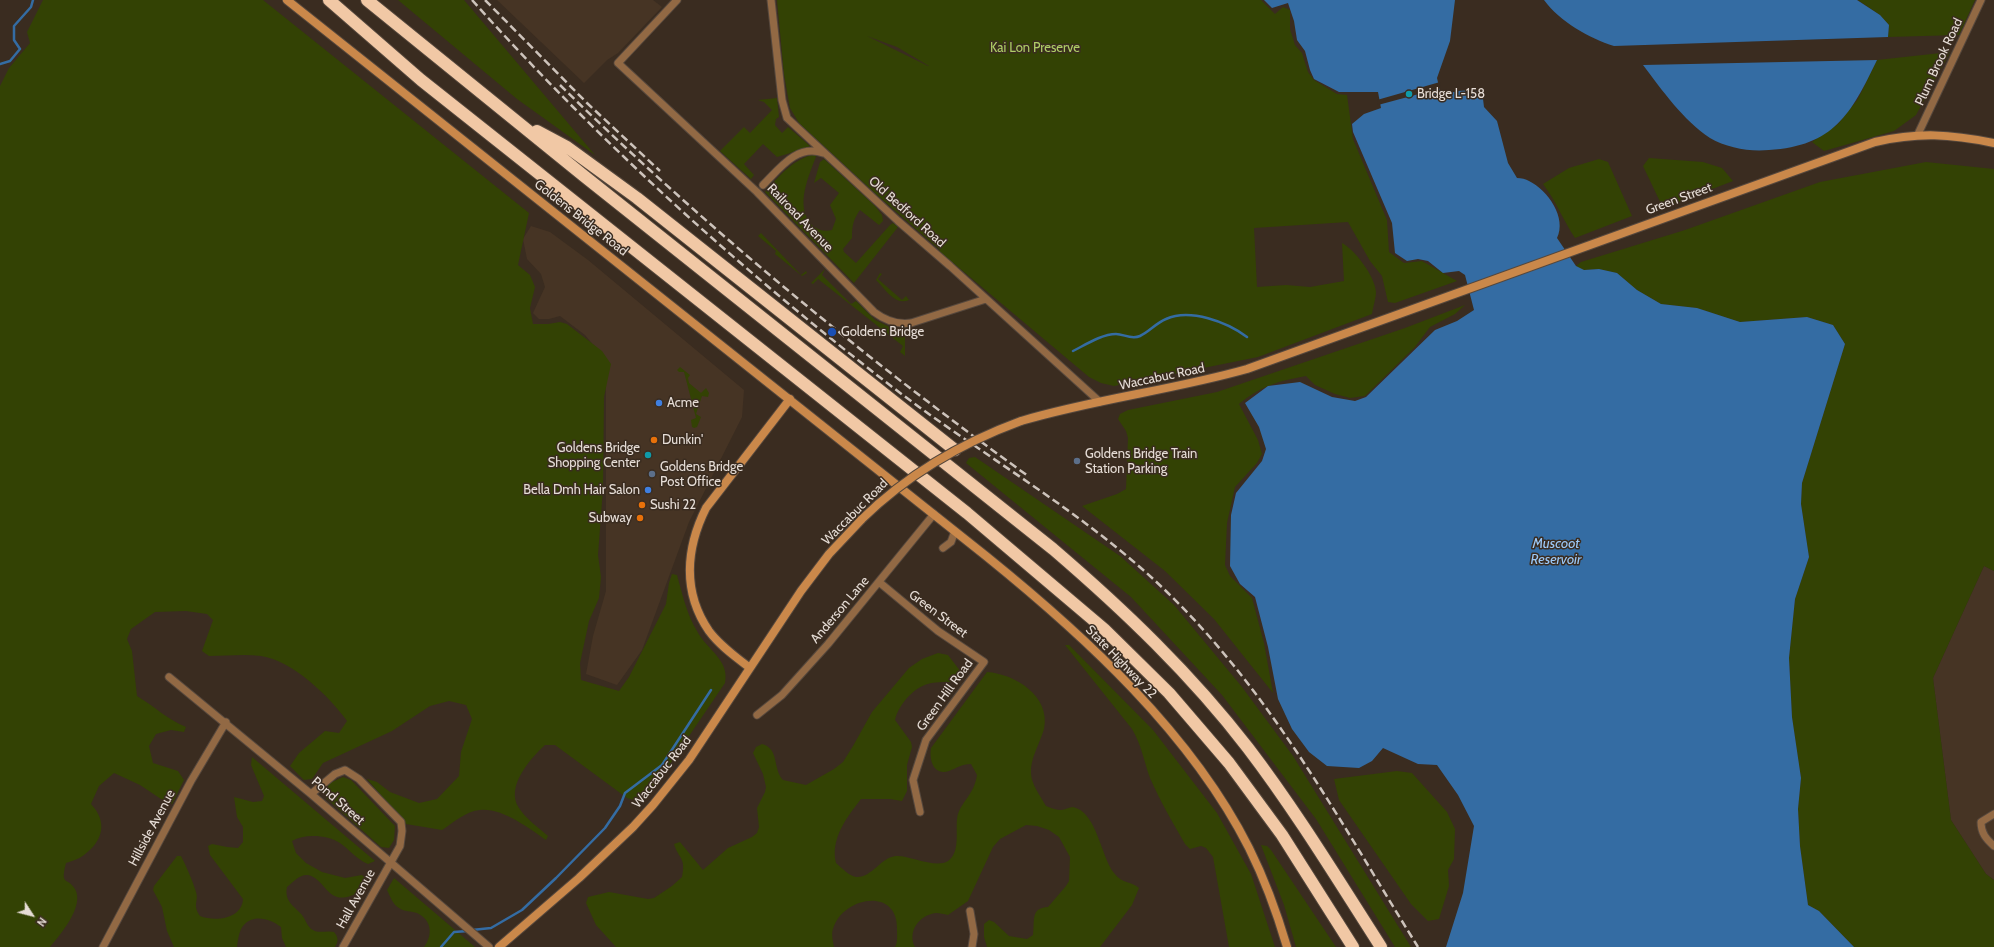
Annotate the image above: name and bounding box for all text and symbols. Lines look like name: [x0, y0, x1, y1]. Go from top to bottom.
street label: Plum Brook Road: [1912, 16, 1966, 108]
park label: Kai Lon Preserve: [990, 40, 1080, 56]
place label: Bridge L-158: [1417, 86, 1485, 102]
marker: Bridge L-158: [1404, 89, 1414, 99]
street label: Old Bedford Road: [865, 173, 949, 251]
street label: Goldens Bridge Road: [531, 177, 631, 259]
street label: Green Street: [1644, 180, 1714, 218]
street label: Railroad Avenue: [764, 181, 836, 255]
place label: Goldens Bridge: [841, 324, 924, 340]
marker: Goldens Bridge: [826, 326, 838, 338]
street label: Waccabuc Road: [1118, 360, 1206, 394]
place label: Acme: [667, 395, 699, 411]
marker: Acme: [654, 398, 664, 408]
place label: Dunkin': [662, 432, 703, 448]
marker: Dunkin': [649, 435, 659, 445]
place label: Goldens Bridge Shopping Center: [548, 440, 640, 471]
place label: Goldens Bridge Train Station Parking: [1085, 446, 1197, 477]
marker: Goldens Bridge Shopping Center: [643, 450, 653, 460]
marker: Goldens Bridge Train Station Parking: [1072, 456, 1082, 466]
place label: Goldens Bridge Post Office: [660, 459, 743, 490]
marker: Goldens Bridge Post Office: [647, 469, 657, 479]
street label: Waccabuc Road: [819, 476, 891, 548]
place label: Bella Dmh Hair Salon: [523, 482, 640, 498]
marker: Bella Dmh Hair Salon: [643, 485, 653, 495]
place label: Sushi 22: [650, 497, 696, 513]
marker: Sushi 22: [637, 500, 647, 510]
place label: Subway: [589, 510, 632, 526]
marker: Subway: [635, 513, 645, 523]
water label: Muscoot Reservoir: [1531, 536, 1581, 568]
street label: Anderson Lane: [807, 573, 873, 647]
street label: Green Street: [906, 587, 970, 641]
street label: State Highway 22: [1082, 622, 1160, 702]
street label: Green Hill Road: [914, 656, 976, 734]
street label: Waccabuc Road: [629, 733, 695, 811]
street label: Pond Street: [308, 774, 368, 828]
street label: Hillside Avenue: [125, 787, 179, 869]
street label: Hall Avenue: [333, 867, 379, 931]
north arrow: [12, 895, 52, 935]
text: N: [34, 915, 50, 929]

